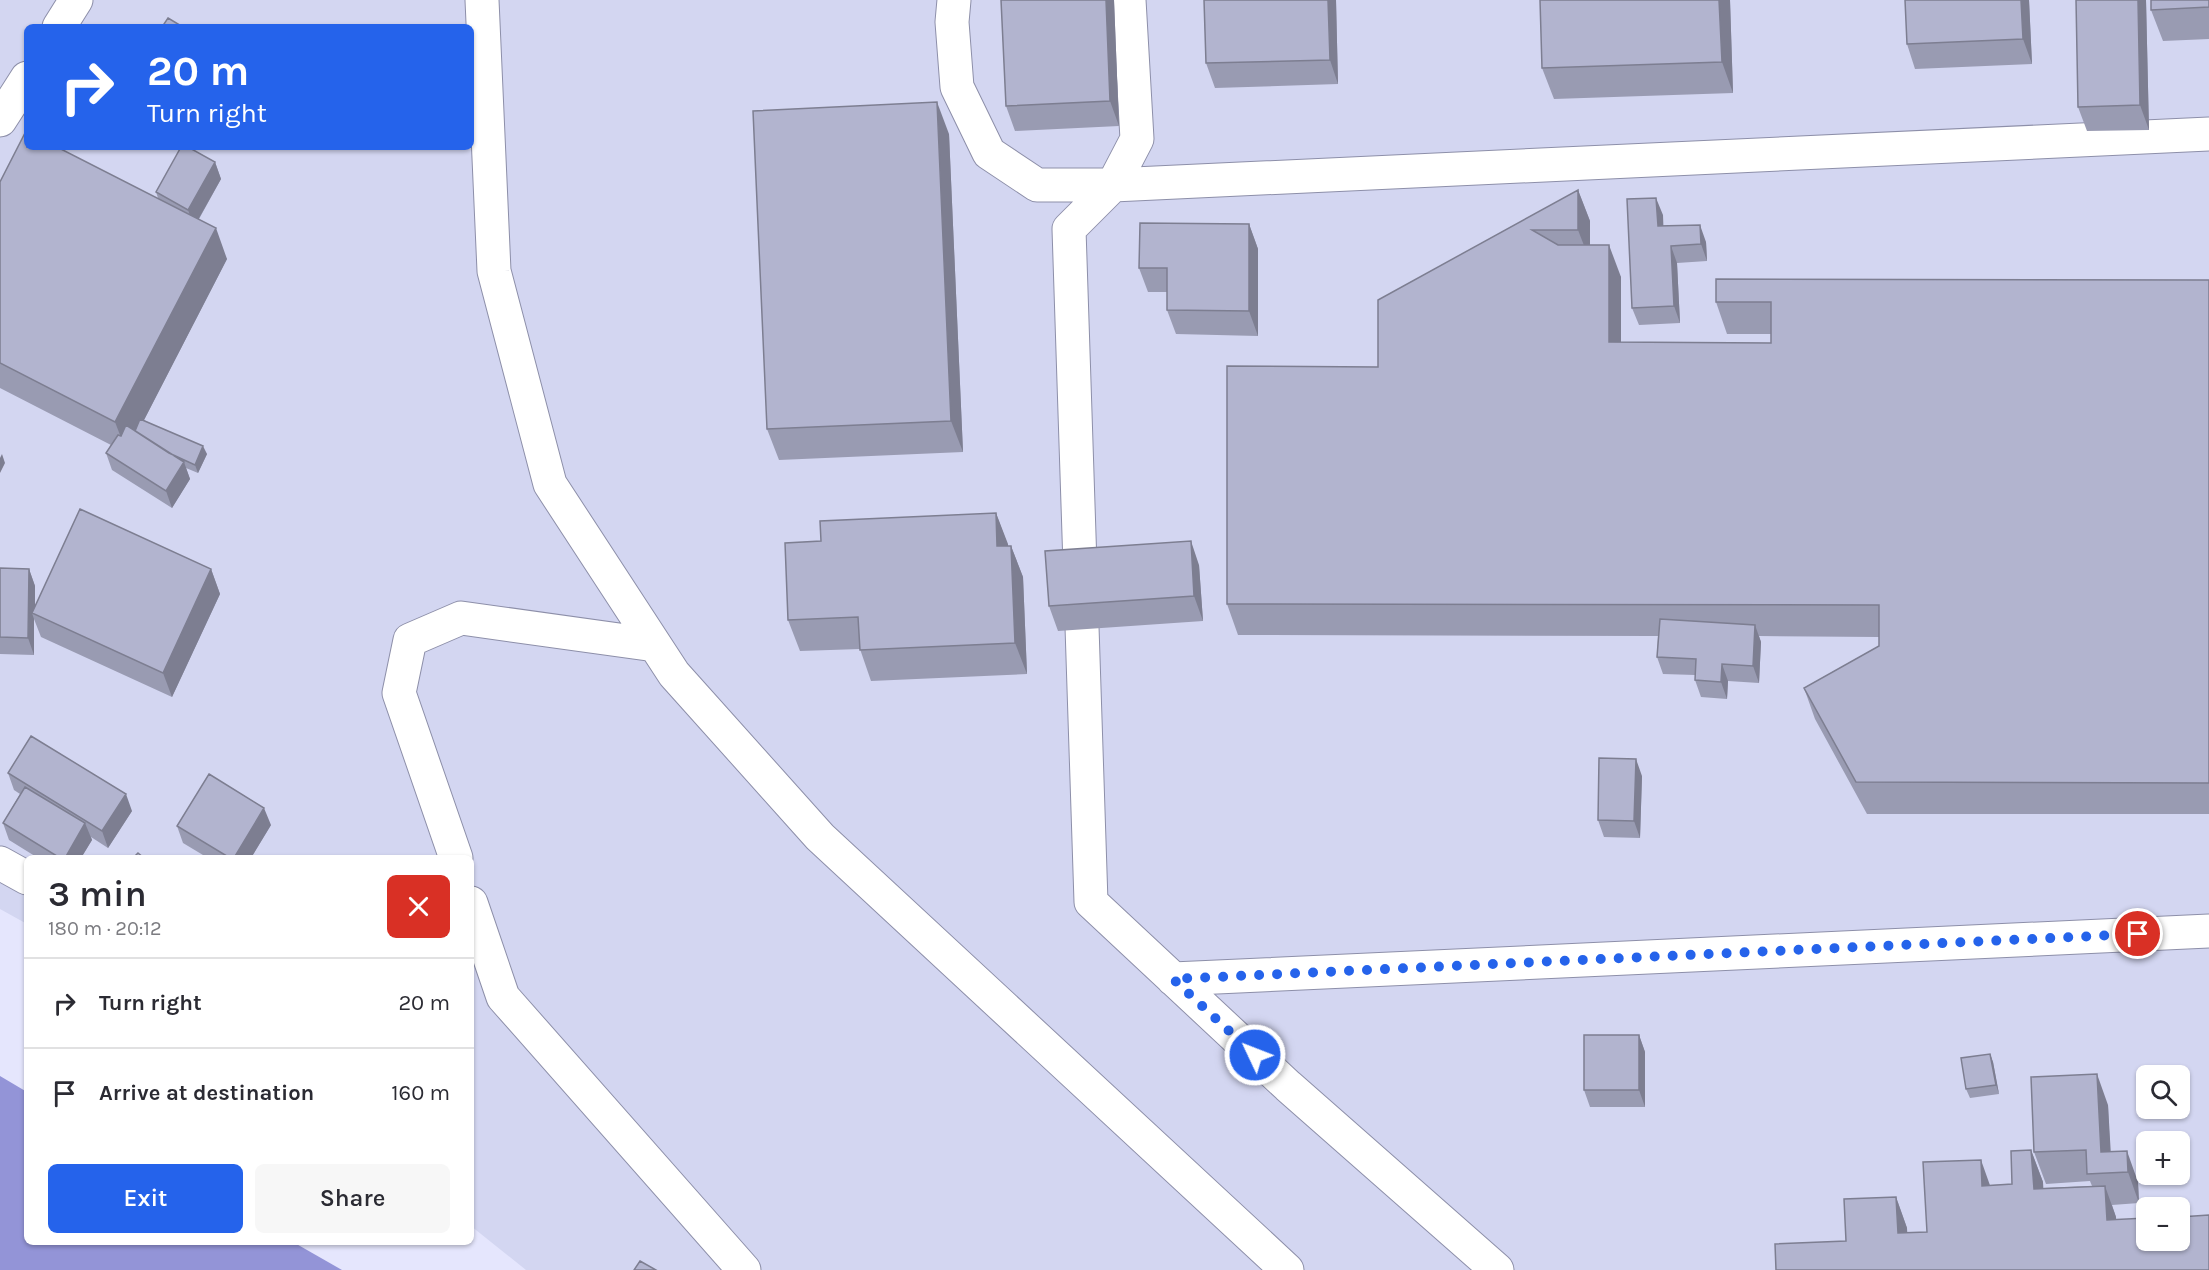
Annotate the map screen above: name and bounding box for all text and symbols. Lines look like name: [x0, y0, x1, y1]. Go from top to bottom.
text: 20 m: [147, 46, 249, 96]
icon: right: [48, 48, 126, 126]
text: Turn right: [147, 97, 267, 129]
text: 3 min: [48, 873, 147, 915]
button: close: [387, 875, 450, 938]
pin: [2112, 908, 2163, 959]
text: 180 m · 20:12: [48, 917, 162, 940]
icon: arrive: [2121, 917, 2154, 950]
icon: right: [48, 987, 81, 1020]
text: Turn right: [99, 990, 202, 1016]
text: 20 m: [398, 990, 450, 1016]
position arrow: [1223, 1023, 1287, 1087]
map controls: [2136, 1065, 2190, 1251]
button: search: [2136, 1065, 2190, 1119]
icon: arrive: [48, 1077, 81, 1110]
text: Arrive at destination: [99, 1080, 314, 1106]
text: 160 m: [391, 1080, 450, 1106]
button: +: [2136, 1131, 2190, 1185]
button: Exit: [48, 1164, 243, 1233]
button: Share: [255, 1164, 450, 1233]
button: −: [2136, 1197, 2190, 1251]

